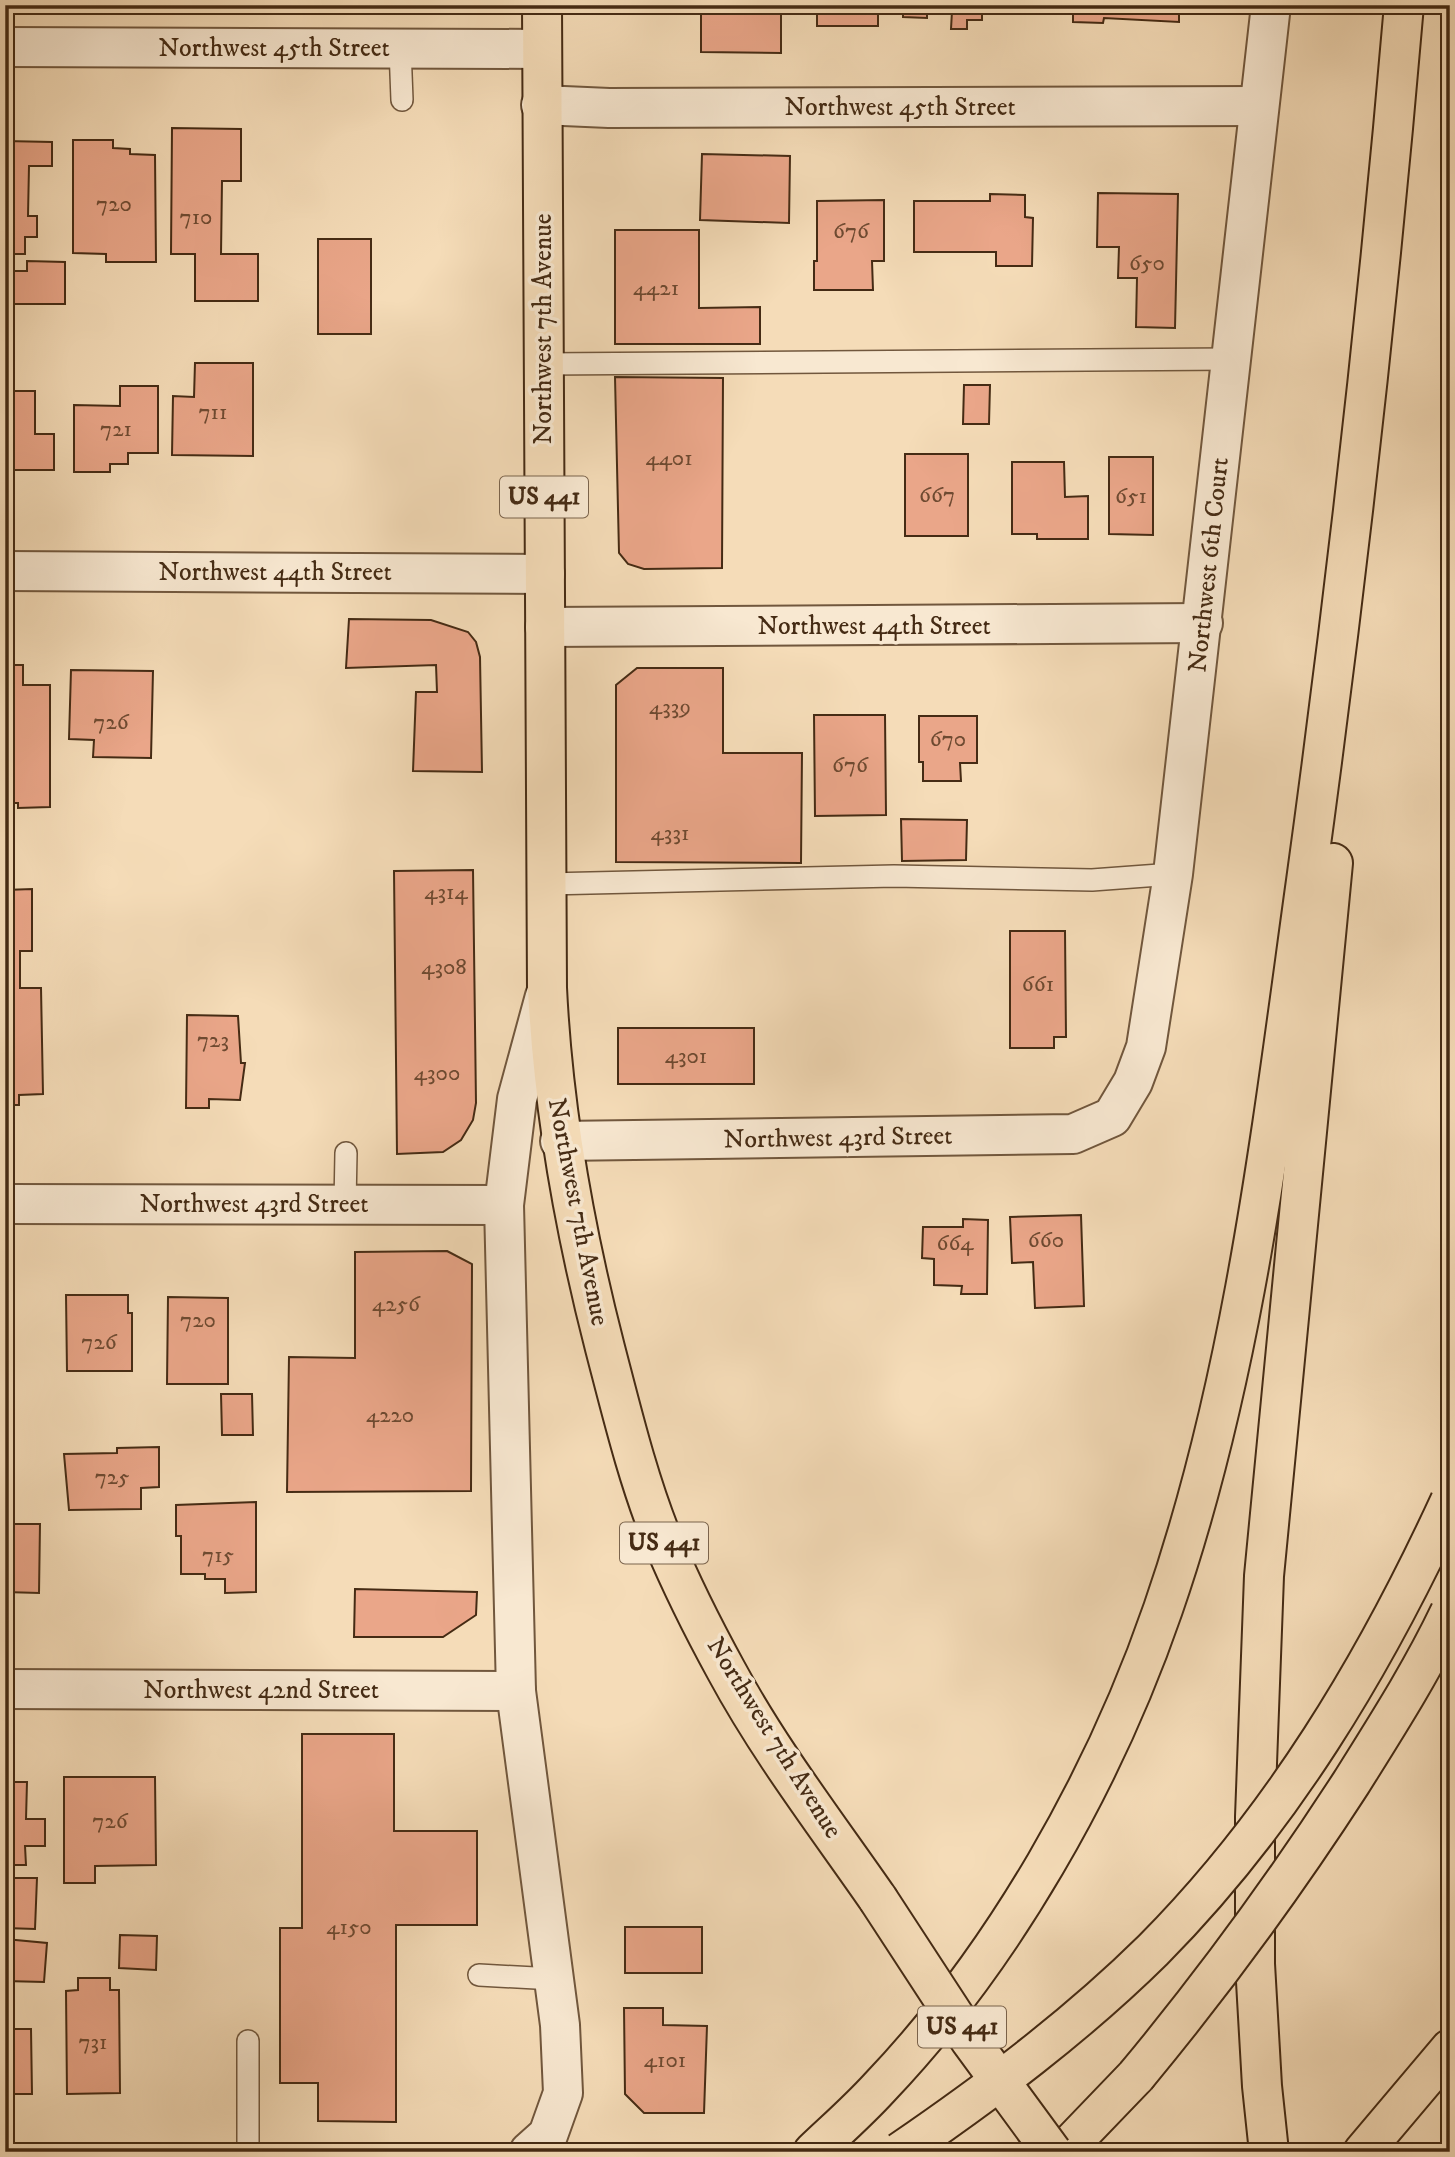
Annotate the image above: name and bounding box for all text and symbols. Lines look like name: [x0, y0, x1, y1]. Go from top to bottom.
street label: Northwest 45th Street: [158, 32, 390, 65]
street label: Northwest 45th Street: [784, 91, 1016, 124]
house number: 720: [96, 190, 132, 219]
house number: 710: [180, 203, 212, 232]
street label: Northwest 7th Avenue: [527, 214, 560, 444]
house number: 676: [833, 217, 870, 246]
house number: 650: [1129, 249, 1165, 278]
house number: 4421: [633, 274, 679, 303]
house number: 711: [198, 398, 228, 427]
house number: 721: [100, 415, 132, 444]
house number: 4401: [645, 444, 693, 473]
street label: Northwest 6th Court: [1181, 456, 1237, 674]
road number: US 441: [500, 476, 588, 518]
house number: 667: [919, 481, 955, 510]
house number: 651: [1115, 482, 1147, 511]
street label: Northwest 44th Street: [158, 556, 392, 589]
street label: Northwest 44th Street: [757, 610, 991, 643]
house number: 4339: [649, 693, 691, 722]
house number: 726: [93, 708, 130, 737]
house number: 670: [930, 725, 966, 754]
house number: 676: [832, 751, 869, 780]
house number: 4331: [651, 819, 689, 848]
house number: 4314: [424, 878, 469, 907]
house number: 4308: [421, 953, 467, 982]
house number: 661: [1022, 970, 1054, 999]
house number: 723: [197, 1026, 229, 1055]
house number: 4301: [665, 1042, 707, 1071]
house number: 4300: [414, 1059, 460, 1088]
street label: Northwest 7th Avenue: [540, 1095, 616, 1329]
street label: Northwest 43rd Street: [723, 1120, 953, 1156]
street label: Northwest 43rd Street: [139, 1188, 369, 1221]
house number: 660: [1028, 1226, 1064, 1255]
house number: 664: [936, 1229, 974, 1258]
house number: 4256: [372, 1290, 421, 1319]
house number: 720: [180, 1306, 216, 1335]
house number: 726: [81, 1328, 118, 1357]
house number: 4220: [366, 1401, 414, 1430]
house number: 725: [95, 1463, 129, 1492]
road number: US 441: [620, 1522, 708, 1563]
house number: 715: [202, 1541, 234, 1570]
street label: Northwest 7th Avenue: [699, 1631, 849, 1845]
street label: Northwest 42nd Street: [143, 1674, 379, 1707]
house number: 726: [92, 1807, 129, 1836]
house number: 4150: [326, 1913, 372, 1942]
road number: US 441: [918, 2006, 1006, 2048]
house number: 731: [78, 2028, 108, 2057]
house number: 4101: [644, 2046, 686, 2075]

